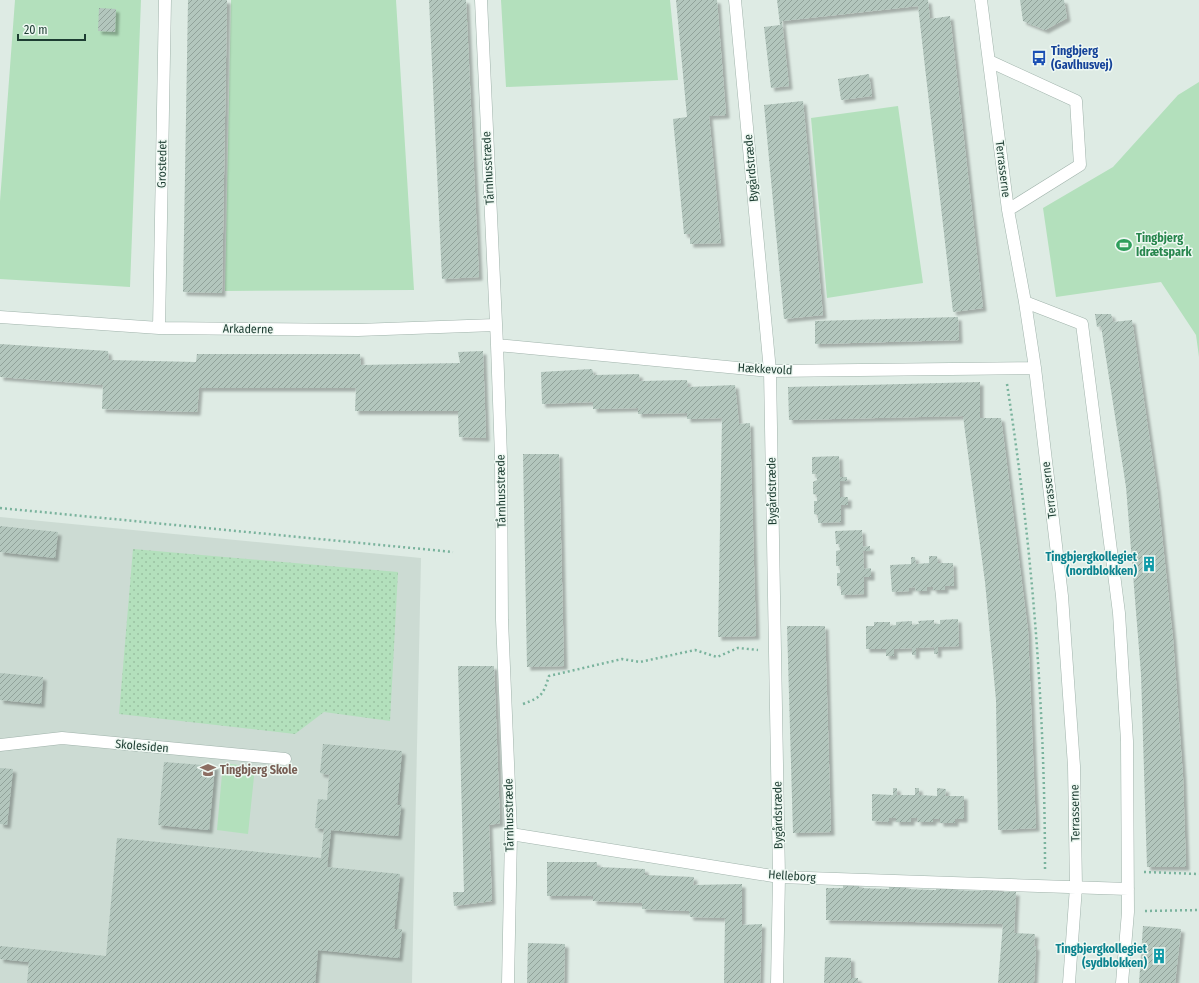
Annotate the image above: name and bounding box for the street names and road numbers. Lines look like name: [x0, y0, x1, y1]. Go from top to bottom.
street label: Tårnhusstræde: [479, 131, 497, 205]
street label: Bygårdstræde: [741, 133, 761, 202]
street label: Grostedet: [155, 140, 169, 188]
street label: Terrasserne: [993, 140, 1013, 198]
street label: Arkaderne: [223, 322, 273, 336]
street label: Hækkevold: [737, 361, 793, 377]
street label: Tårnhusstræde: [493, 454, 509, 528]
street label: Bygårdstræde: [764, 457, 780, 525]
street label: Terrasserne: [1039, 461, 1059, 519]
street label: Skolesiden: [115, 737, 169, 755]
street label: Tårnhusstræde: [501, 778, 517, 852]
street label: Bygårdstræde: [770, 781, 786, 849]
street label: Terrasserne: [1068, 784, 1082, 842]
street label: Helleborg: [768, 867, 817, 885]

